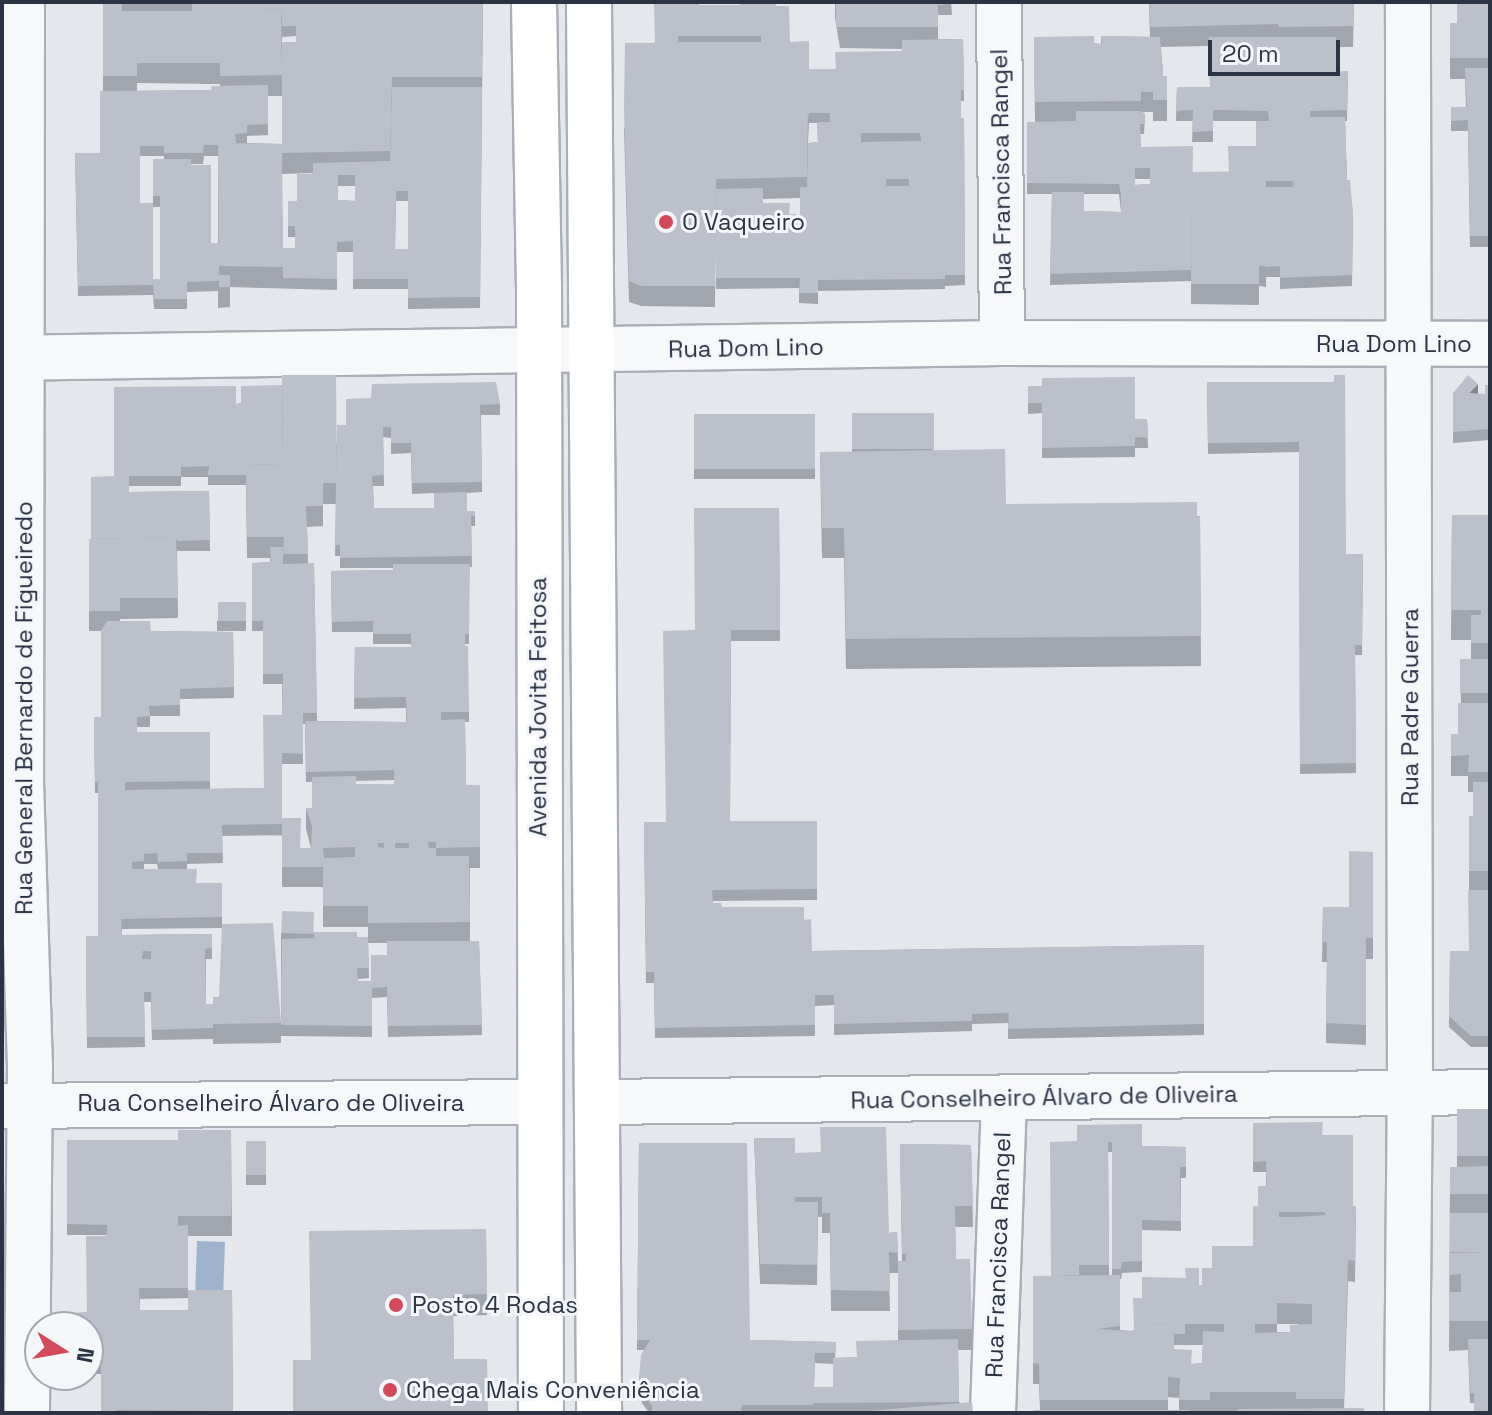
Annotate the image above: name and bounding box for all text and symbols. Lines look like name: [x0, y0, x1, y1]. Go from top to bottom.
scale bar: [1212, 24, 1344, 74]
text: 20 m: [1222, 38, 1279, 69]
street label: Rua Francisca Rangel: [984, 49, 1018, 295]
place label: O Vaqueiro: [682, 208, 805, 236]
marker: O Vaqueiro: [657, 213, 675, 231]
street label: Rua Dom Lino: [1316, 330, 1472, 358]
street label: Rua Dom Lino: [668, 332, 824, 364]
street label: Rua General Bernardo de Figueiredo: [10, 501, 38, 915]
street label: Avenida Jovita Feitosa: [524, 577, 552, 837]
street label: Rua Padre Guerra: [1396, 608, 1424, 806]
street label: Rua Conselheiro Álvaro de Oliveira: [850, 1079, 1238, 1115]
street label: Rua Conselheiro Álvaro de Oliveira: [77, 1089, 465, 1117]
street label: Rua Francisca Rangel: [979, 1131, 1017, 1379]
place label: Posto 4 Rodas: [412, 1291, 578, 1319]
marker: Posto 4 Rodas: [387, 1296, 405, 1314]
north arrow: [24, 1311, 104, 1391]
text: N: [70, 1345, 101, 1365]
place label: Chega Mais Conveniência: [406, 1376, 700, 1404]
marker: Chega Mais Conveniência: [381, 1381, 399, 1399]

